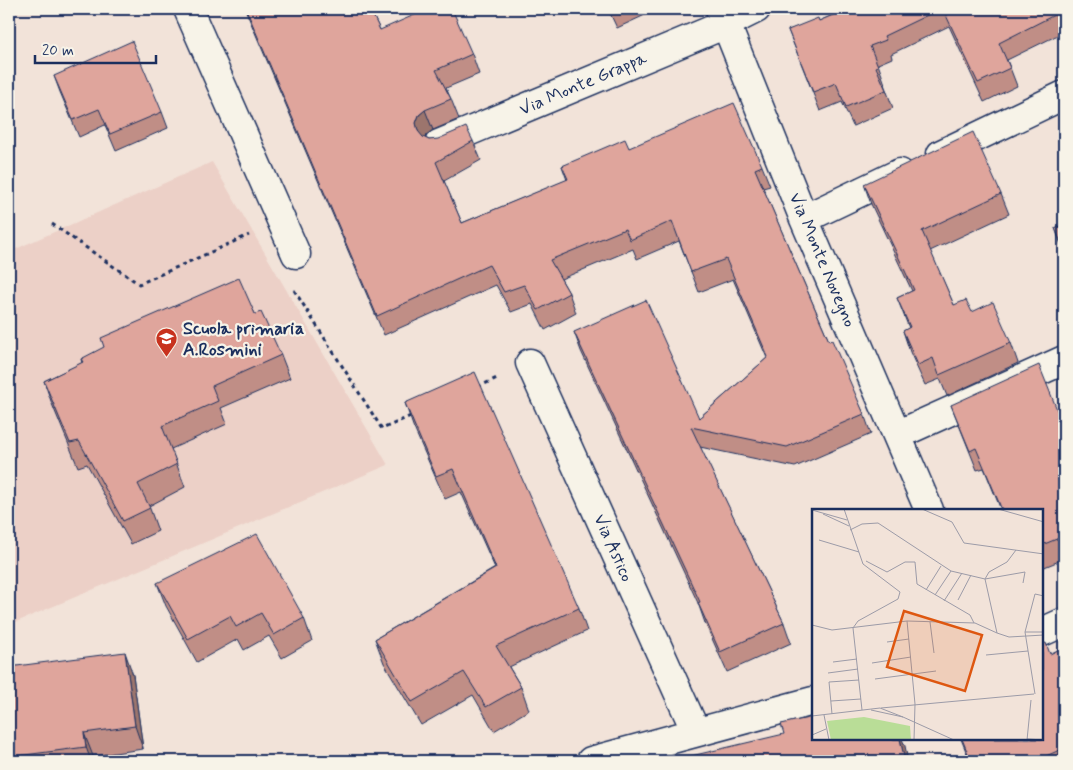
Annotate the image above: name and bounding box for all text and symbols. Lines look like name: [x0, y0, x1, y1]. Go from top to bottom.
scale bar: [35, 32, 156, 64]
text: 20 m: [42, 41, 74, 61]
street label: Via Monte Grappa: [516, 46, 651, 122]
street label: Via Monte Novegno: [783, 189, 861, 331]
place label: Scuola primaria A.Rosmini: [183, 317, 304, 362]
school or university icon: Scuola primaria A.Rosmini: [155, 327, 179, 358]
inset map: [812, 509, 1043, 740]
street label: Via Astico: [587, 510, 639, 586]

